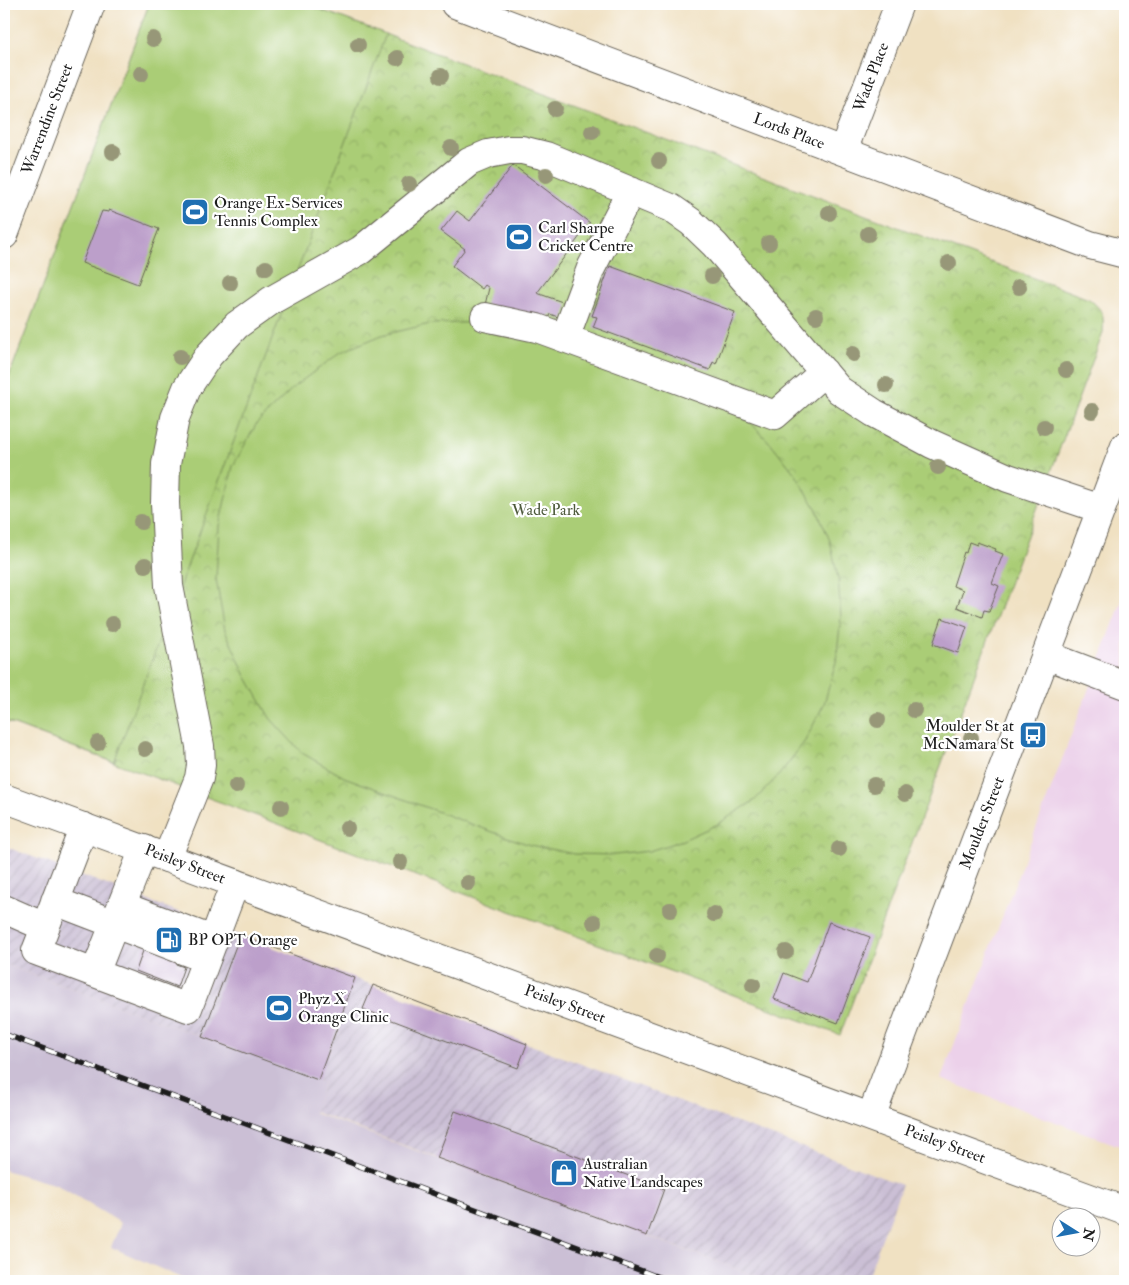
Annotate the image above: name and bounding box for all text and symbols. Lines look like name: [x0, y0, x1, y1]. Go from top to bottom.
street label: Wade Place: [848, 39, 893, 115]
street label: Warrendine Street: [16, 61, 77, 178]
street label: Lords Place: [750, 108, 828, 154]
place label: Orange Ex-Services Tennis Complex: [214, 193, 343, 232]
sports icon: Orange Ex-Services Tennis Complex: [180, 197, 210, 227]
place label: Carl Sharpe Cricket Centre: [538, 218, 633, 256]
sports icon: Carl Sharpe Cricket Centre: [504, 222, 534, 252]
park label: Wade Park: [511, 500, 581, 520]
place label: Moulder St at McNamara St: [923, 716, 1014, 754]
bus stop icon: Moulder St at McNamara St: [1018, 720, 1048, 750]
street label: Moulder Street: [955, 774, 1009, 872]
street label: Peisley Street: [142, 839, 228, 889]
fuel station icon: BP OPT Orange: [154, 925, 184, 955]
place label: BP OPT Orange: [188, 930, 298, 950]
street label: Peisley Street: [522, 980, 608, 1028]
place label: Phyz X Orange Clinic: [298, 989, 389, 1027]
sports icon: Phyz X Orange Clinic: [264, 993, 294, 1023]
street label: Peisley Street: [902, 1120, 988, 1168]
place label: Australian Native Landscapes: [582, 1154, 703, 1193]
shop icon: Australian Native Landscapes: [549, 1158, 579, 1188]
north arrow: [1052, 1208, 1102, 1258]
text: N: [1079, 1226, 1098, 1243]

